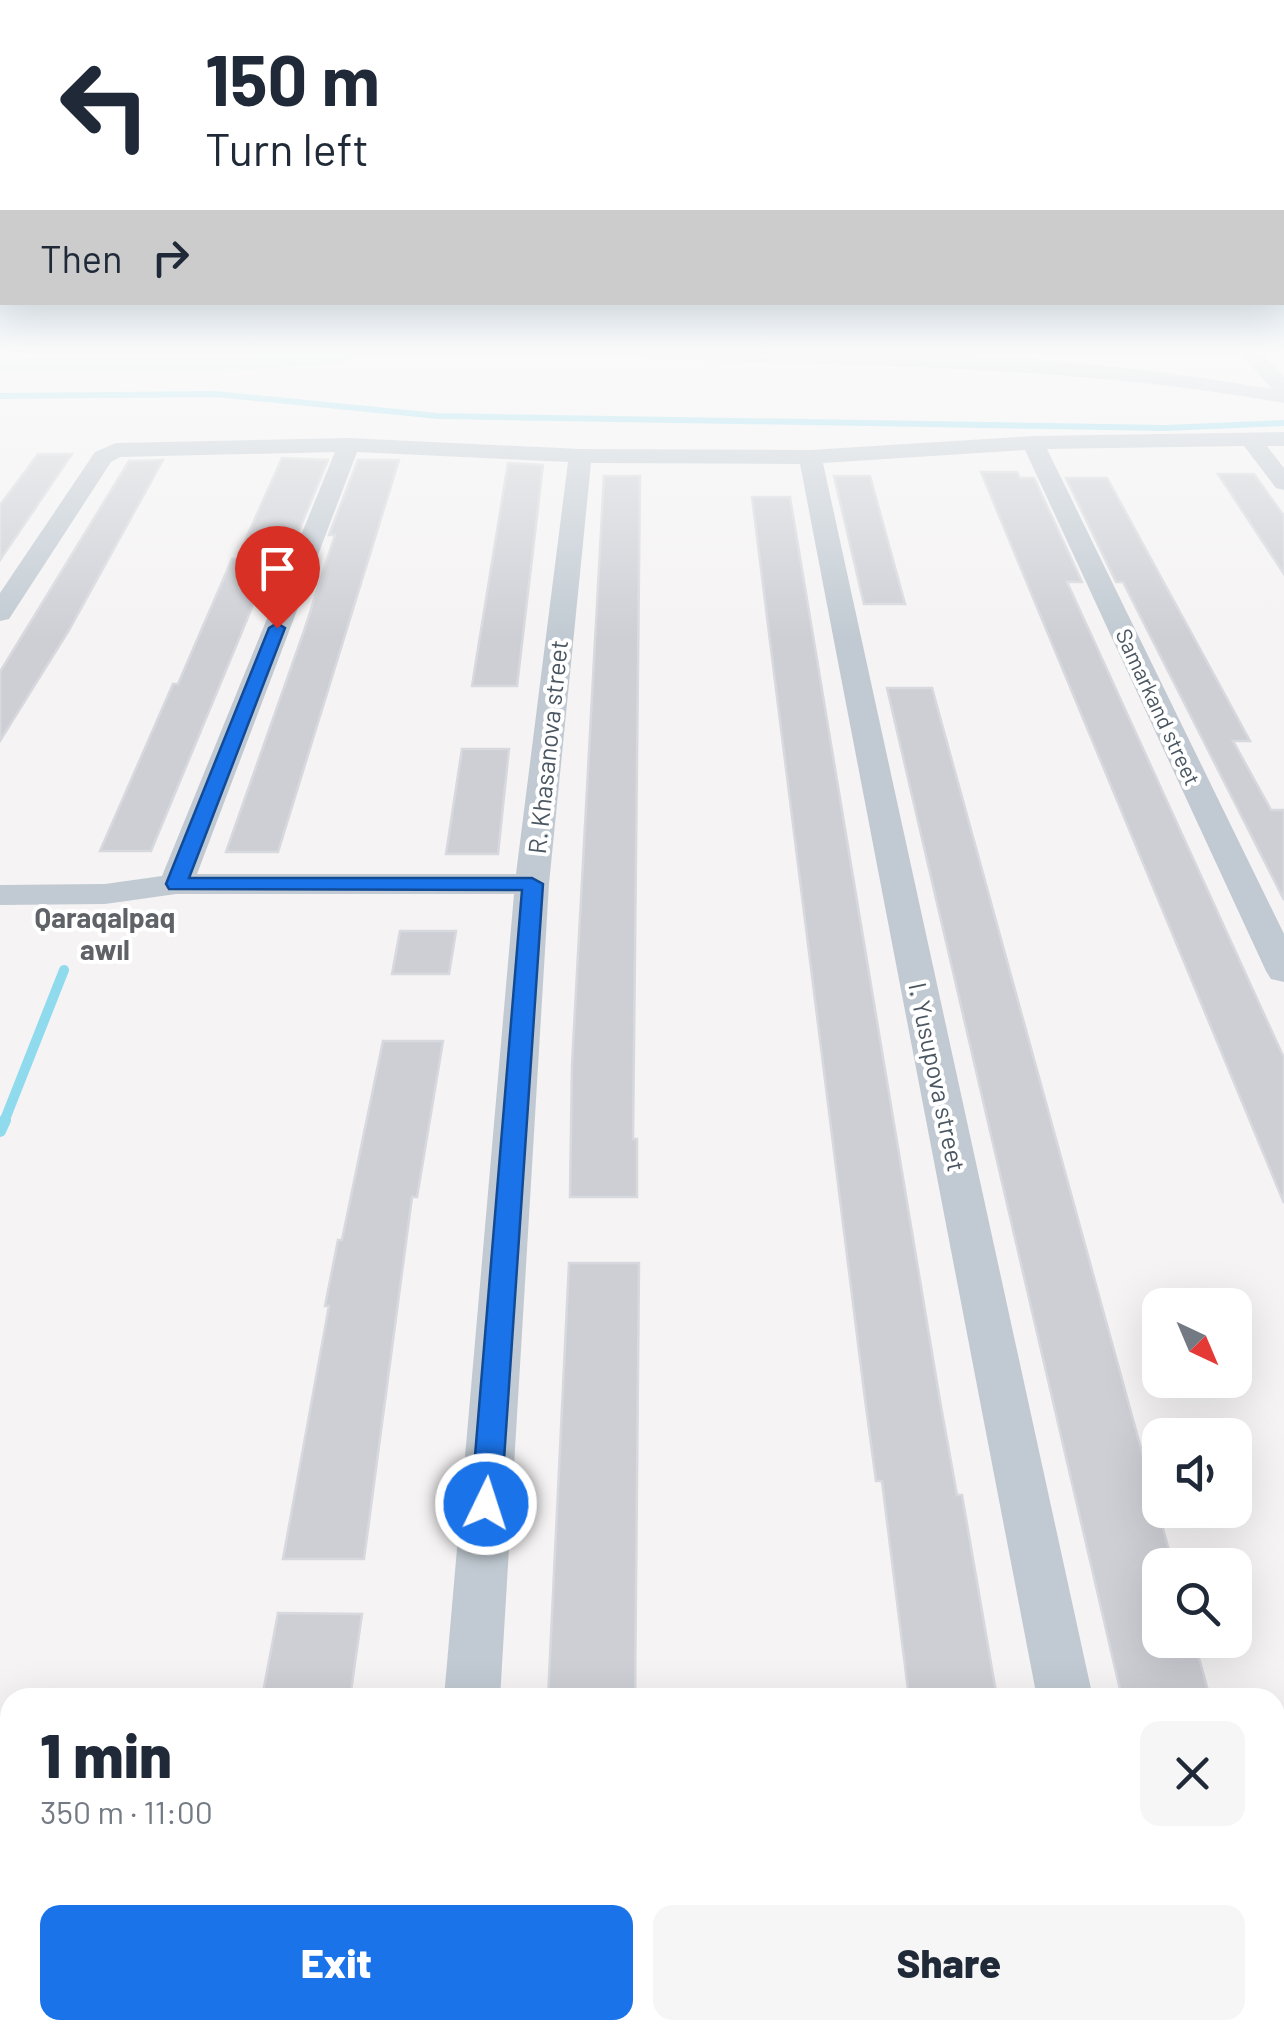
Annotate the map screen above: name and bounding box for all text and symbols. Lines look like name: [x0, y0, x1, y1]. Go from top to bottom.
text: 150 m: [205, 36, 380, 120]
icon: left: [40, 40, 170, 170]
text: Turn left: [205, 121, 369, 175]
icon: right: [143, 230, 198, 285]
text: Then: [40, 235, 123, 281]
pin: [235, 526, 320, 629]
icon: arrive: [250, 541, 305, 596]
street label: Samarkand street: [1111, 624, 1206, 789]
street label: R. Khasanova street: [521, 638, 573, 855]
district label: Qaraqalpaq awıl: [35, 900, 175, 966]
street label: I. Yusupova street: [903, 980, 973, 1174]
north arrow: [1142, 1288, 1252, 1398]
map controls: [1142, 1288, 1252, 1658]
button: sound: [1142, 1418, 1252, 1528]
position arrow: [434, 1452, 538, 1556]
button: search: [1142, 1548, 1252, 1658]
text: 1 min: [40, 1718, 172, 1790]
button: close: [1140, 1721, 1245, 1826]
text: 350 m · 11:00: [40, 1792, 213, 1830]
button: Exit: [40, 1905, 633, 2020]
button: Share: [653, 1905, 1245, 2020]

